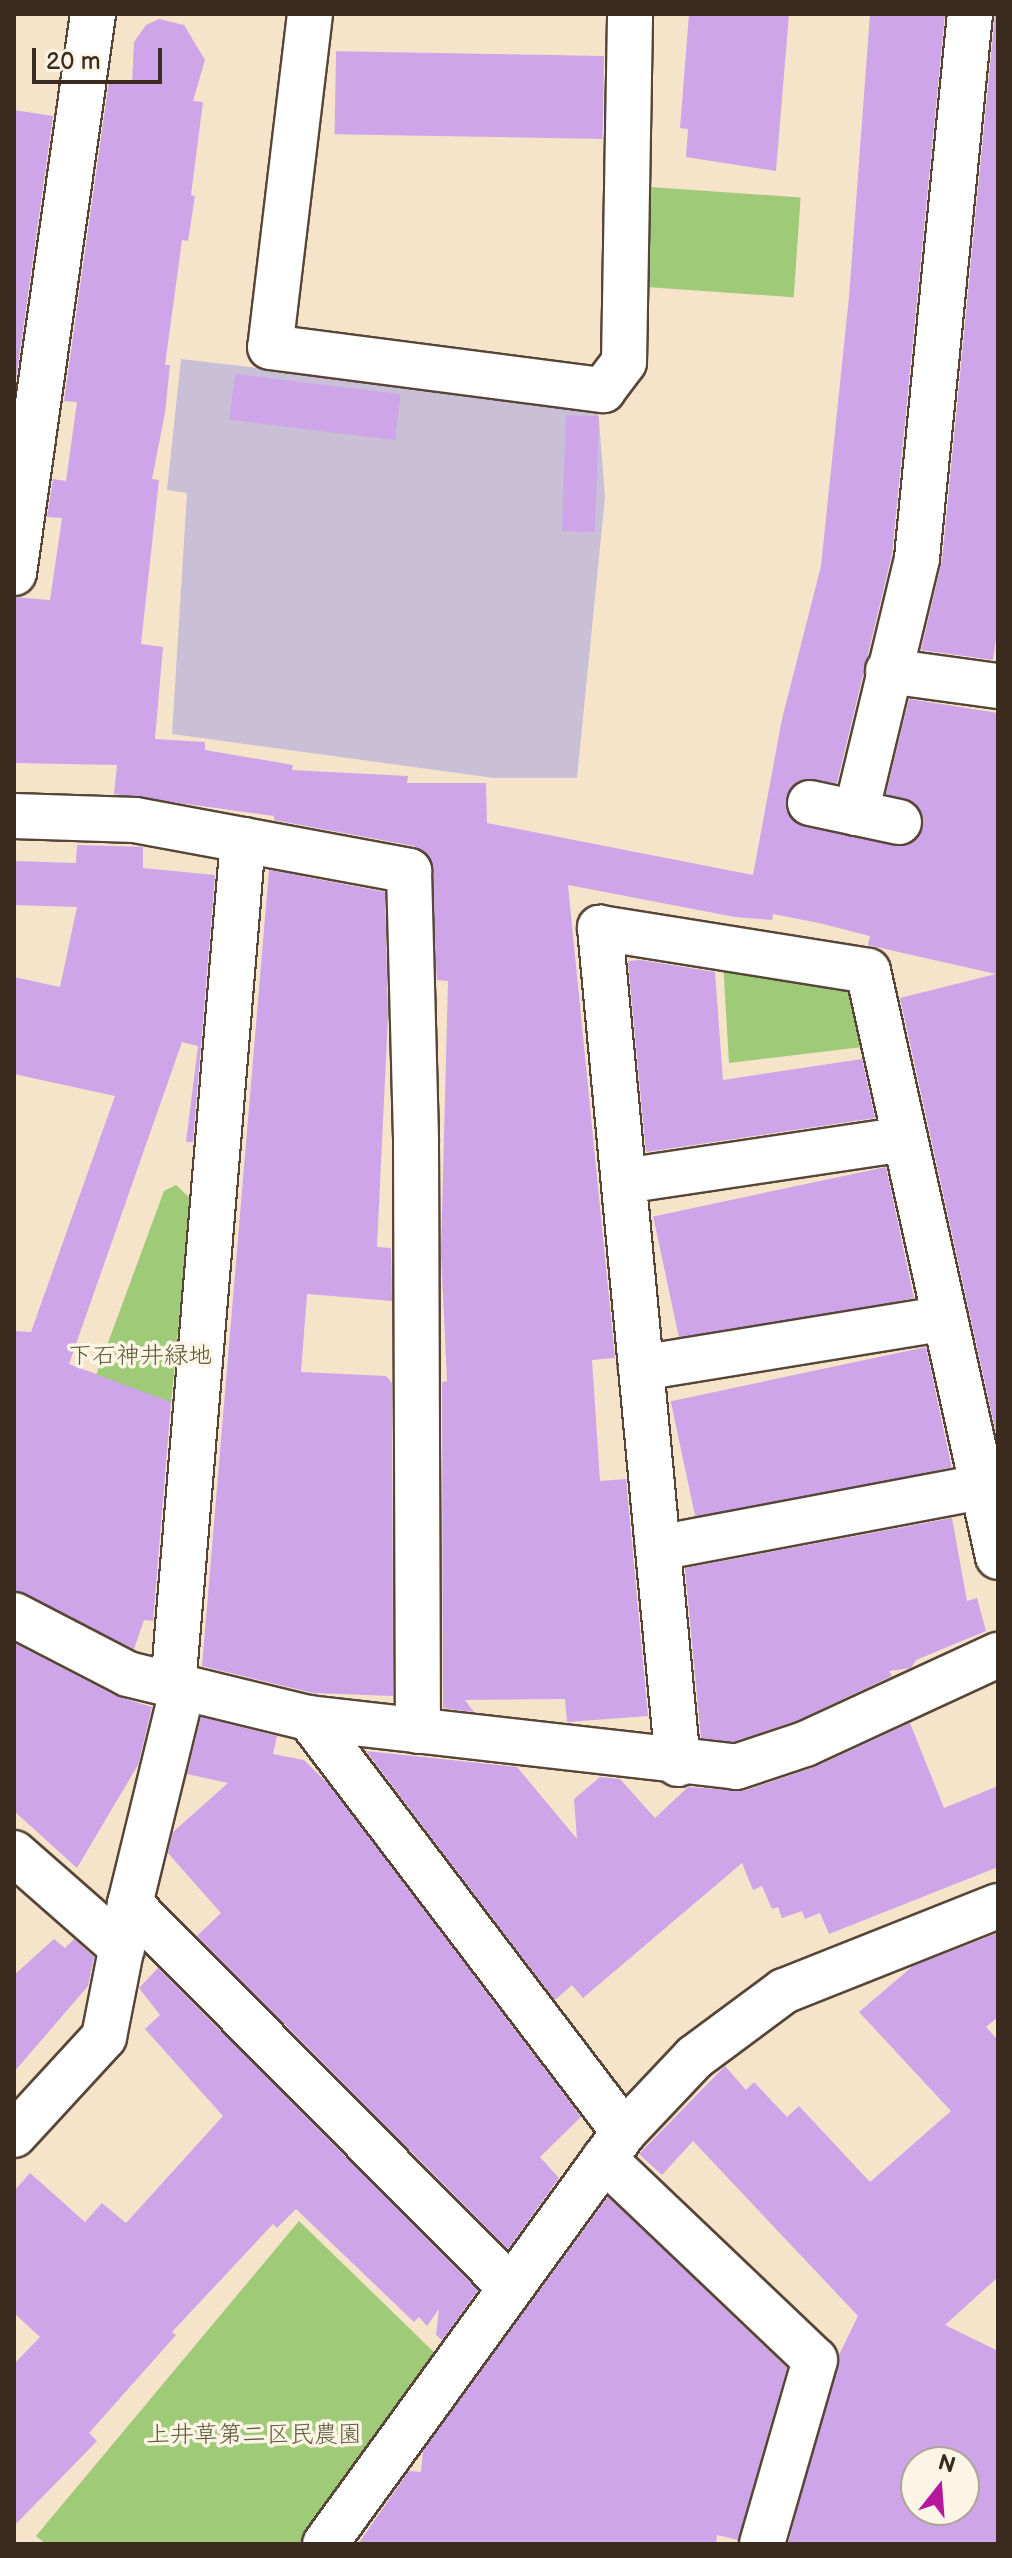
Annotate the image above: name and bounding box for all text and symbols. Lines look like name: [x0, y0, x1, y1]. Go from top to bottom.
scale bar: [36, 32, 166, 82]
text: 20 m: [46, 47, 101, 76]
park label: 下石神井緑地: [68, 1342, 212, 1370]
park label: 上井草第二区民農園: [146, 2421, 362, 2449]
north arrow: [900, 2446, 980, 2526]
text: N: [935, 2449, 958, 2480]

